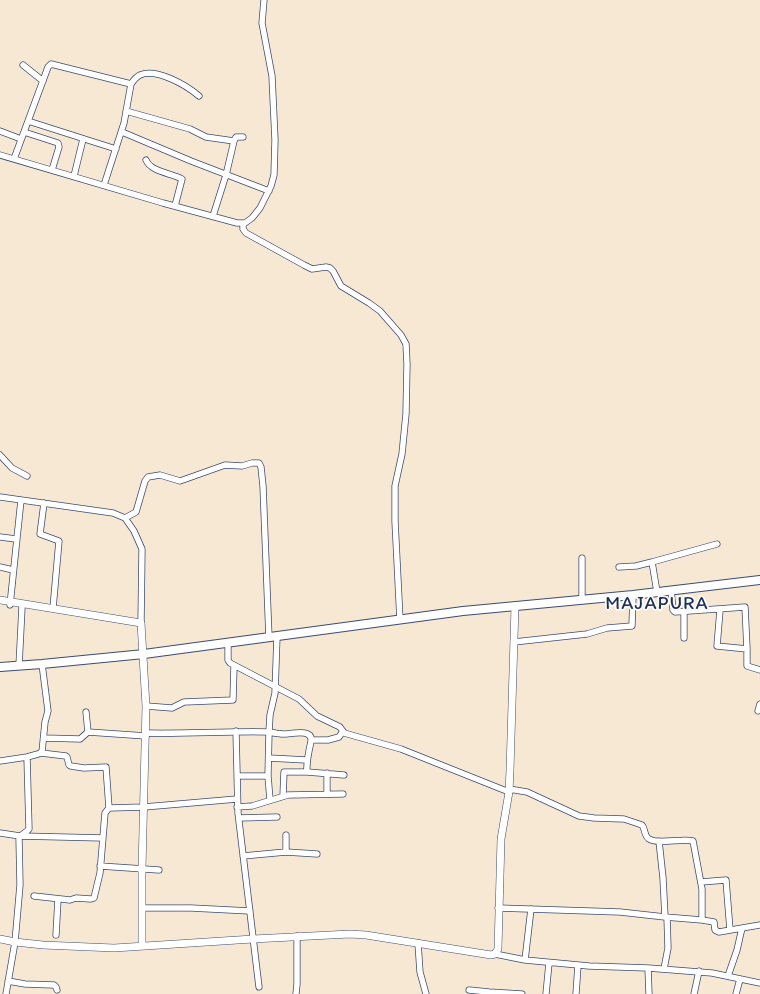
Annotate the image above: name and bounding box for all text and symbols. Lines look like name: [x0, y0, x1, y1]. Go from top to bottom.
district label: MAJAPURA: [605, 593, 709, 615]

